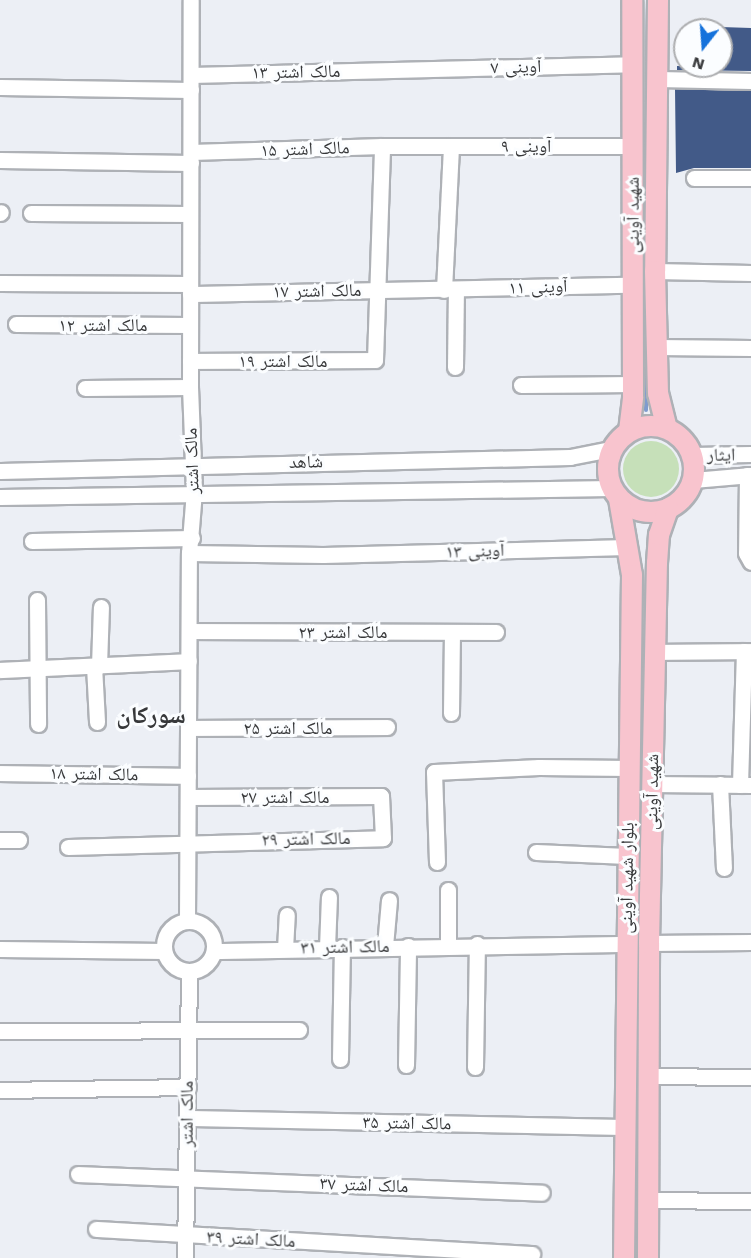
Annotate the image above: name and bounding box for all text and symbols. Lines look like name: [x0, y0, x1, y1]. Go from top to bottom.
north arrow: [673, 18, 733, 78]
text: N: [690, 53, 707, 75]
street label: ۷ آوینی: [490, 55, 542, 79]
street label: مالک اشتر ۱۳: [251, 60, 341, 84]
street label: ۹ آوینی: [501, 135, 551, 157]
street label: مالک اشتر ۱۵: [260, 137, 350, 161]
street label: شهید آوینی: [622, 177, 644, 253]
street label: ۱۱ آوینی: [508, 275, 568, 299]
street label: مالک اشتر ۱۷: [272, 279, 362, 303]
street label: مالک اشتر ۱۲: [59, 314, 147, 336]
street label: مالک اشتر ۱۹: [239, 350, 327, 372]
street label: مالک اشتر: [180, 427, 204, 495]
street label: ایثار: [707, 444, 735, 466]
street label: شاهد: [289, 451, 323, 473]
street label: آوینی ۱۳: [445, 539, 505, 563]
street label: مالک اشتر ۲۳: [299, 621, 387, 643]
district label: سورکان: [116, 702, 186, 730]
street label: مالک اشتر ۲۵: [244, 717, 332, 739]
street label: شهید آوینی: [641, 754, 663, 830]
street label: مالک اشتر ۱۸: [49, 762, 139, 786]
street label: مالک اشتر ۲۷: [241, 786, 329, 808]
street label: بلوار شهید آوینی: [615, 822, 639, 934]
street label: مالک اشتر ۲۹: [261, 827, 351, 851]
street label: مالک اشتر ۳۱: [300, 935, 390, 959]
street label: مالک اشتر: [176, 1081, 198, 1147]
street label: مالک اشتر ۳۵: [362, 1111, 452, 1135]
street label: مالک اشتر ۳۷: [319, 1173, 409, 1197]
street label: مالک اشتر ۳۹: [206, 1226, 296, 1252]

